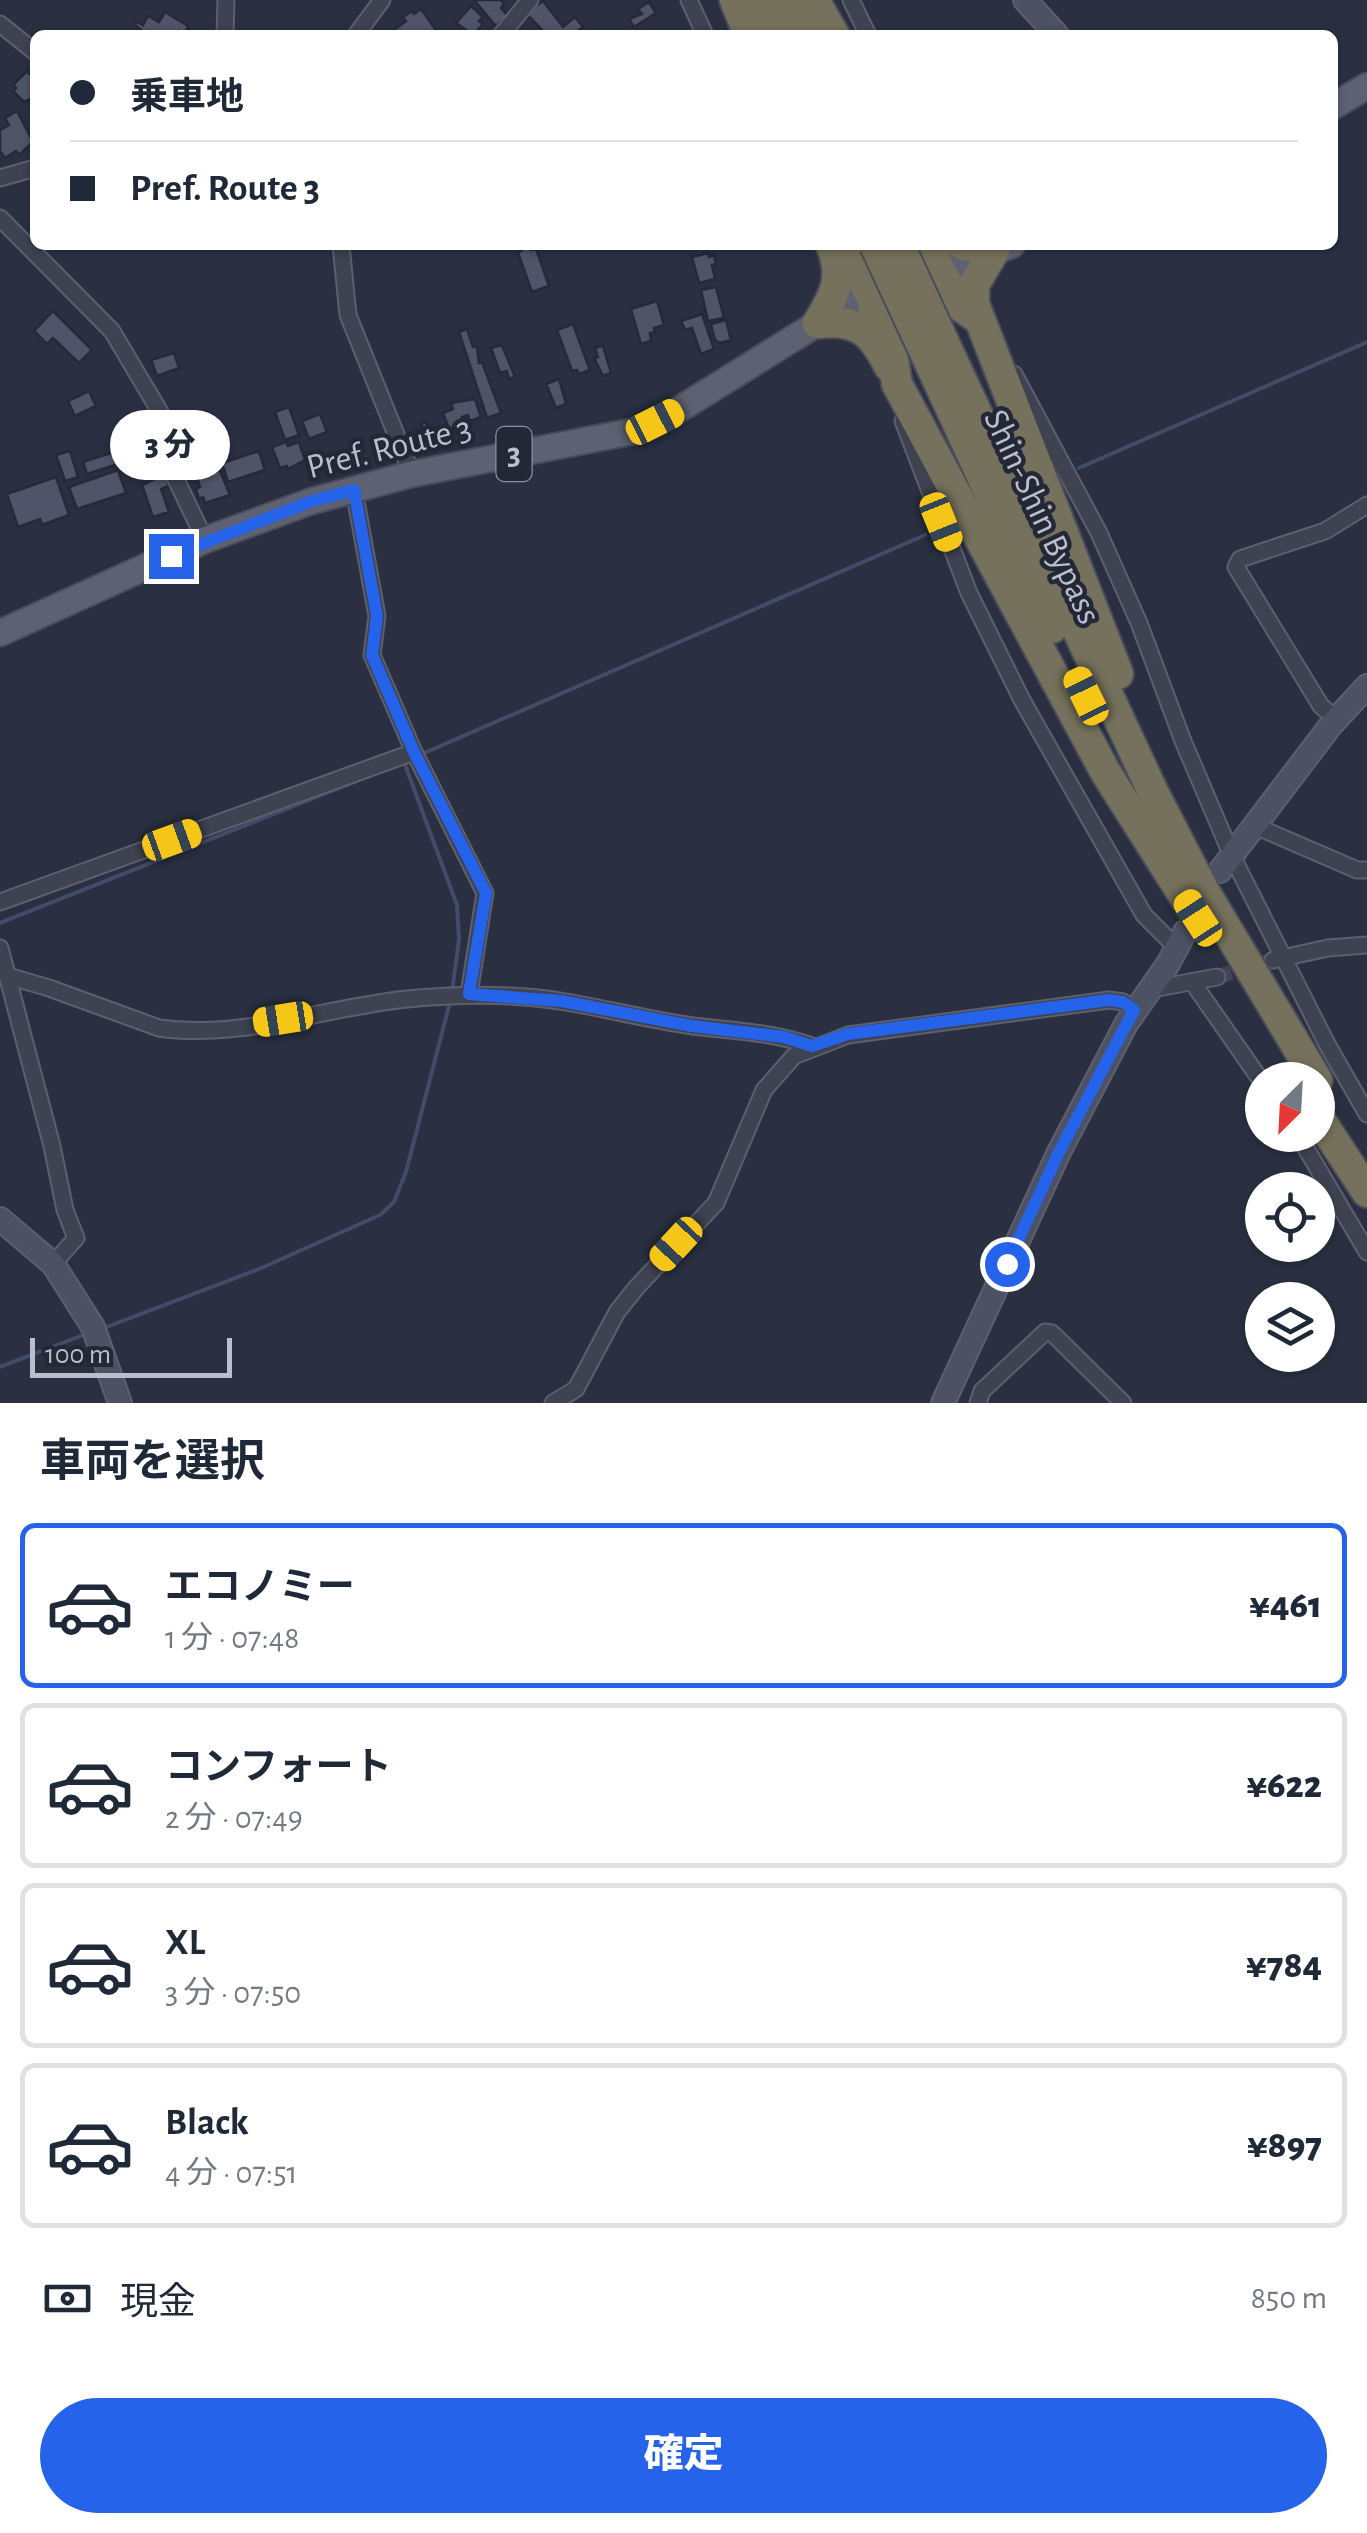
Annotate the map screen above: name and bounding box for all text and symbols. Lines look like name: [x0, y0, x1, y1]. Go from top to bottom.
text: 乗車地: [130, 79, 244, 117]
text: Pref. Route 3: [130, 170, 320, 208]
car: [621, 395, 689, 449]
street label: Shin-Shin Bypass: [977, 404, 1107, 630]
callout: 3 分: [111, 411, 231, 481]
street label: Pref. Route 3: [303, 411, 475, 485]
road number: 3: [496, 427, 532, 481]
text: 3 分: [145, 429, 195, 461]
car: [916, 489, 966, 555]
route end: [149, 534, 194, 579]
car: [1059, 662, 1113, 730]
car: [139, 816, 205, 864]
car: [1169, 885, 1227, 951]
car: [251, 999, 315, 1039]
north arrow: [1245, 1062, 1335, 1152]
map controls: [1245, 1062, 1335, 1372]
button: locate: [1245, 1172, 1335, 1262]
car: [645, 1212, 707, 1276]
route start: [985, 1242, 1030, 1287]
button: layers: [1245, 1282, 1335, 1372]
scale bar: [30, 1333, 232, 1378]
text: 100 m: [45, 1341, 111, 1369]
text: 車両を選択: [40, 1440, 265, 1485]
icon: car: [45, 1561, 135, 1651]
text: エコノミー: [165, 1569, 355, 1607]
text: ¥461: [1249, 1587, 1322, 1625]
text: 1 分 · 07:48: [165, 1622, 299, 1654]
icon: car: [45, 1741, 135, 1831]
text: コンフォート: [165, 1749, 392, 1787]
text: ¥622: [1246, 1767, 1322, 1805]
text: 2 分 · 07:49: [165, 1802, 303, 1834]
icon: car: [45, 1921, 135, 2011]
text: XL: [165, 1924, 205, 1962]
text: ¥784: [1246, 1947, 1322, 1985]
text: 3 分 · 07:50: [165, 1977, 301, 2009]
icon: car: [45, 2101, 135, 2191]
text: Black: [165, 2104, 249, 2142]
text: ¥897: [1247, 2127, 1322, 2165]
text: 4 分 · 07:51: [165, 2157, 298, 2189]
icon: cash: [40, 2271, 95, 2326]
text: 850 m: [1251, 2282, 1327, 2314]
text: 現金: [120, 2284, 196, 2322]
button: 確定: [40, 2398, 1327, 2513]

